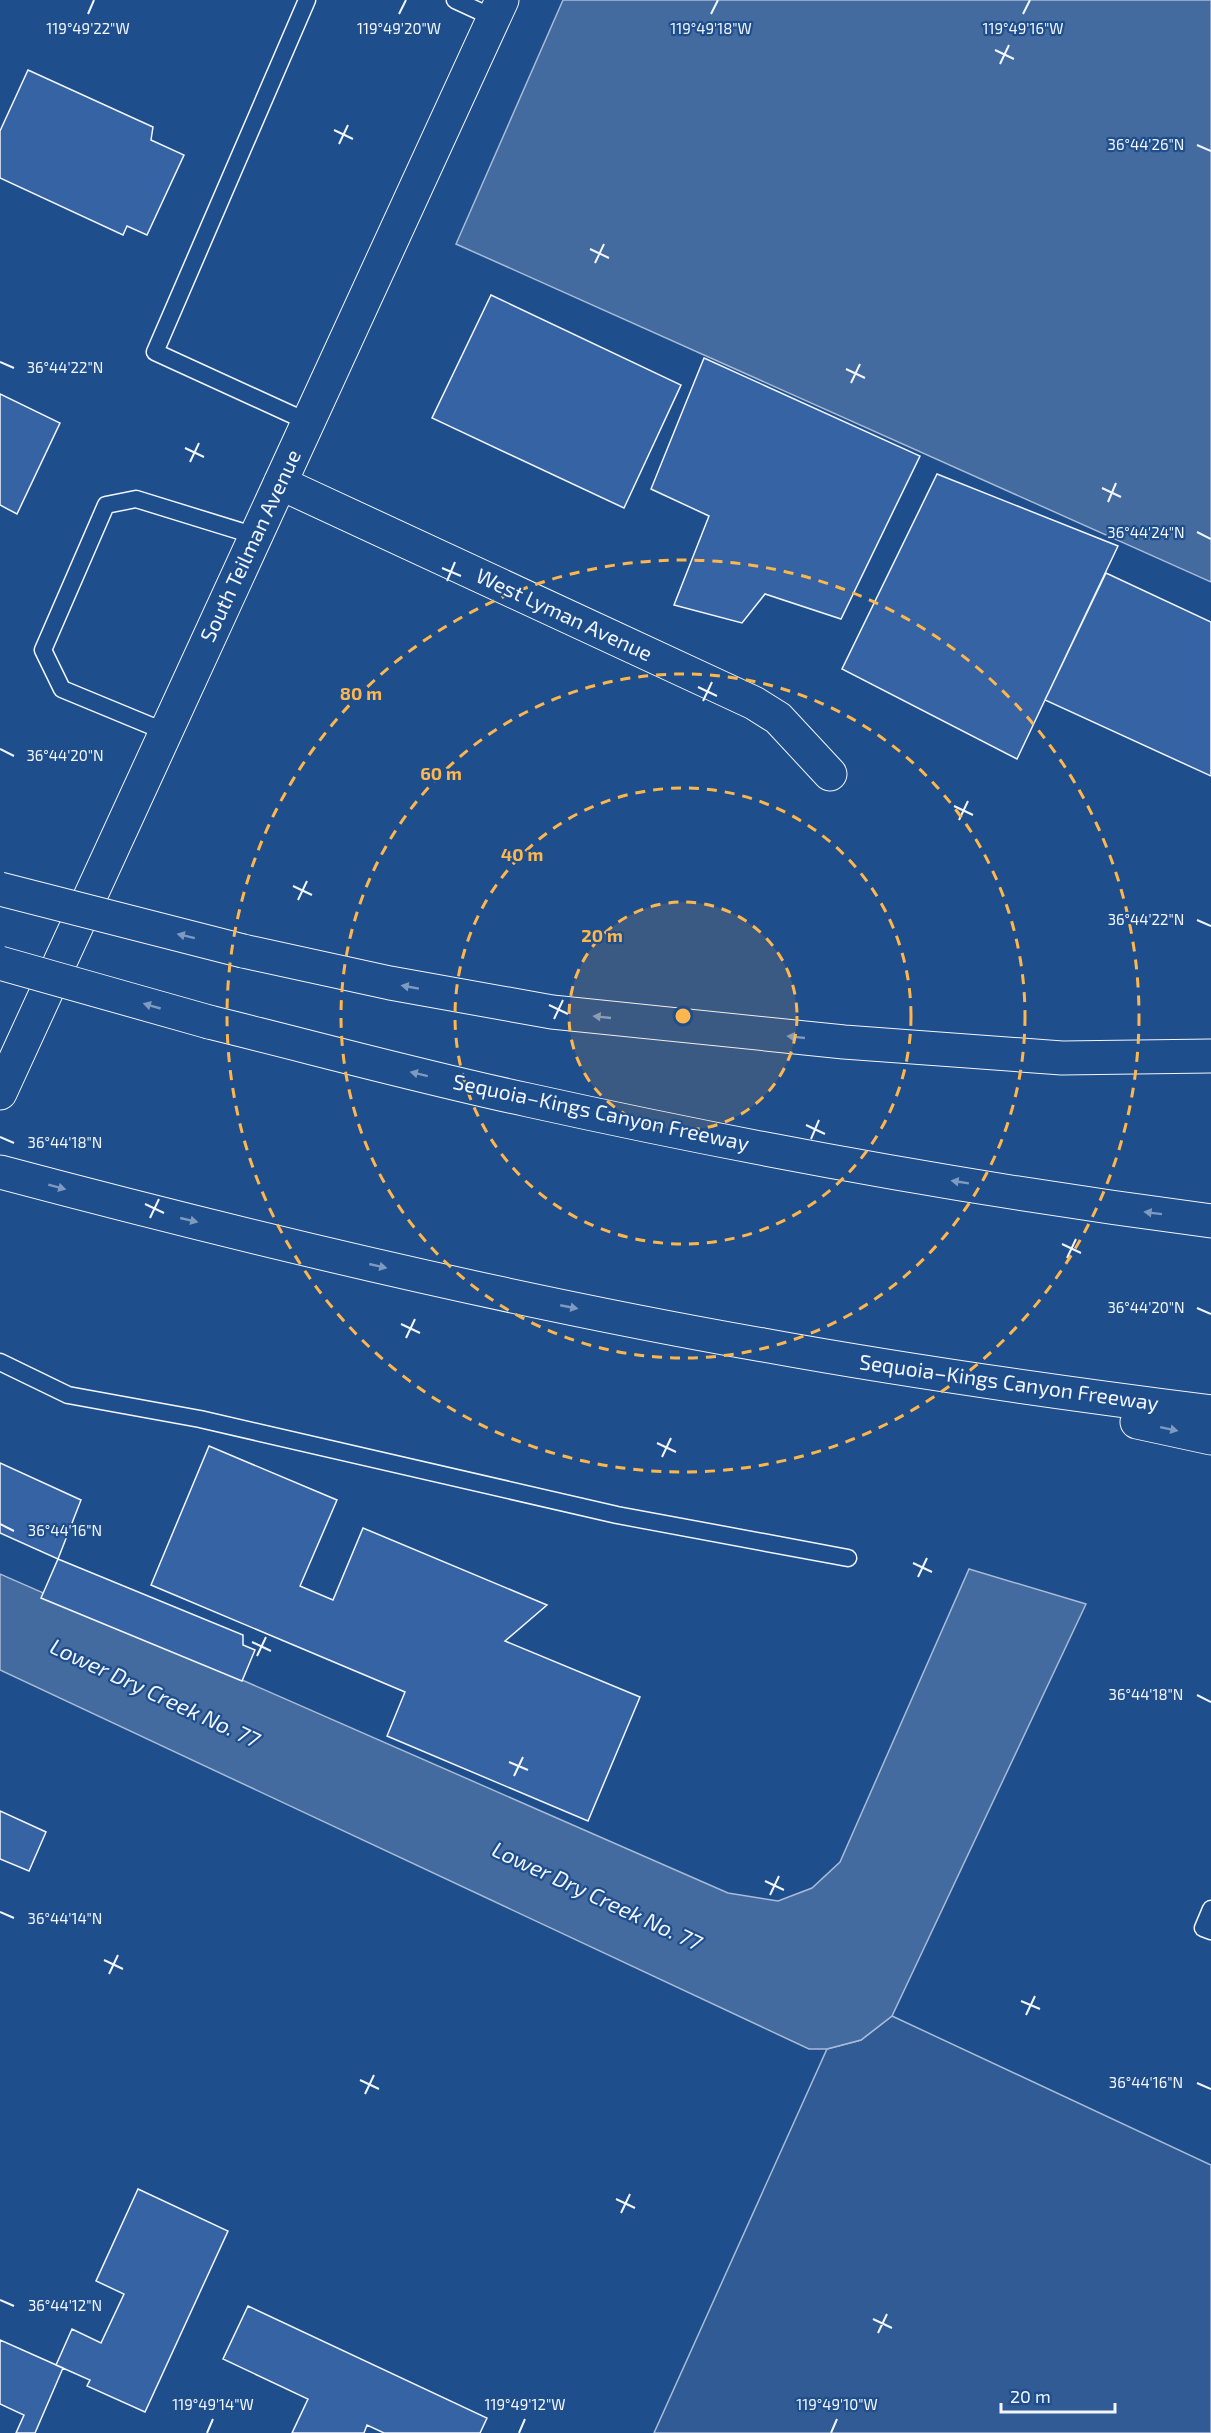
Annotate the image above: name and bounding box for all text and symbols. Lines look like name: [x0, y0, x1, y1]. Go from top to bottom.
text: 119°49'22"W: [46, 19, 130, 37]
text: 119°49'20"W: [357, 19, 441, 37]
text: 119°49'18"W: [670, 19, 752, 37]
text: 119°49'16"W: [983, 19, 1063, 37]
text: 36°44'26"N: [1108, 135, 1184, 153]
text: 36°44'22"N: [27, 358, 103, 376]
street label: South Teilman Avenue: [194, 445, 305, 646]
text: 36°44'24"N: [1107, 523, 1185, 541]
street label: West Lyman Avenue: [473, 562, 657, 665]
text: 80 m: [340, 682, 382, 704]
text: 36°44'20"N: [26, 746, 104, 764]
text: 60 m: [420, 762, 462, 784]
text: 40 m: [501, 843, 543, 865]
text: 36°44'22"N: [1108, 910, 1184, 928]
text: 20 m: [581, 924, 623, 946]
one-way arrow: [177, 931, 195, 941]
one-way arrow: [400, 982, 419, 991]
one-way arrow: [143, 1001, 161, 1010]
centre of rings: [673, 1006, 693, 1026]
one-way arrow: [593, 1012, 612, 1022]
one-way arrow: [787, 1032, 806, 1042]
one-way arrow: [410, 1068, 429, 1078]
street label: Sequoia–Kings Canyon Freeway: [451, 1068, 752, 1155]
text: 36°44'18"N: [28, 1133, 102, 1151]
one-way arrow: [951, 1178, 970, 1187]
one-way arrow: [48, 1183, 66, 1192]
one-way arrow: [1143, 1208, 1162, 1218]
one-way arrow: [179, 1216, 198, 1226]
one-way arrow: [369, 1261, 388, 1271]
text: 36°44'20"N: [1107, 1298, 1185, 1316]
one-way arrow: [560, 1303, 579, 1312]
street label: Sequoia–Kings Canyon Freeway: [858, 1348, 1160, 1415]
one-way arrow: [1160, 1425, 1179, 1434]
text: 36°44'16"N: [28, 1521, 102, 1539]
water label: Lower Dry Creek No. 77: [46, 1632, 265, 1753]
text: 36°44'18"N: [1109, 1685, 1183, 1703]
water label: Lower Dry Creek No. 77: [488, 1835, 707, 1956]
text: 36°44'14"N: [28, 1909, 102, 1927]
text: 36°44'16"N: [1109, 2073, 1183, 2091]
text: 36°44'12"N: [28, 2296, 102, 2314]
scale bar: [1001, 2376, 1115, 2414]
text: 20 m: [1010, 2385, 1051, 2407]
text: 119°49'14"W: [172, 2395, 254, 2413]
text: 119°49'12"W: [485, 2395, 565, 2413]
text: 119°49'10"W: [796, 2395, 878, 2413]

